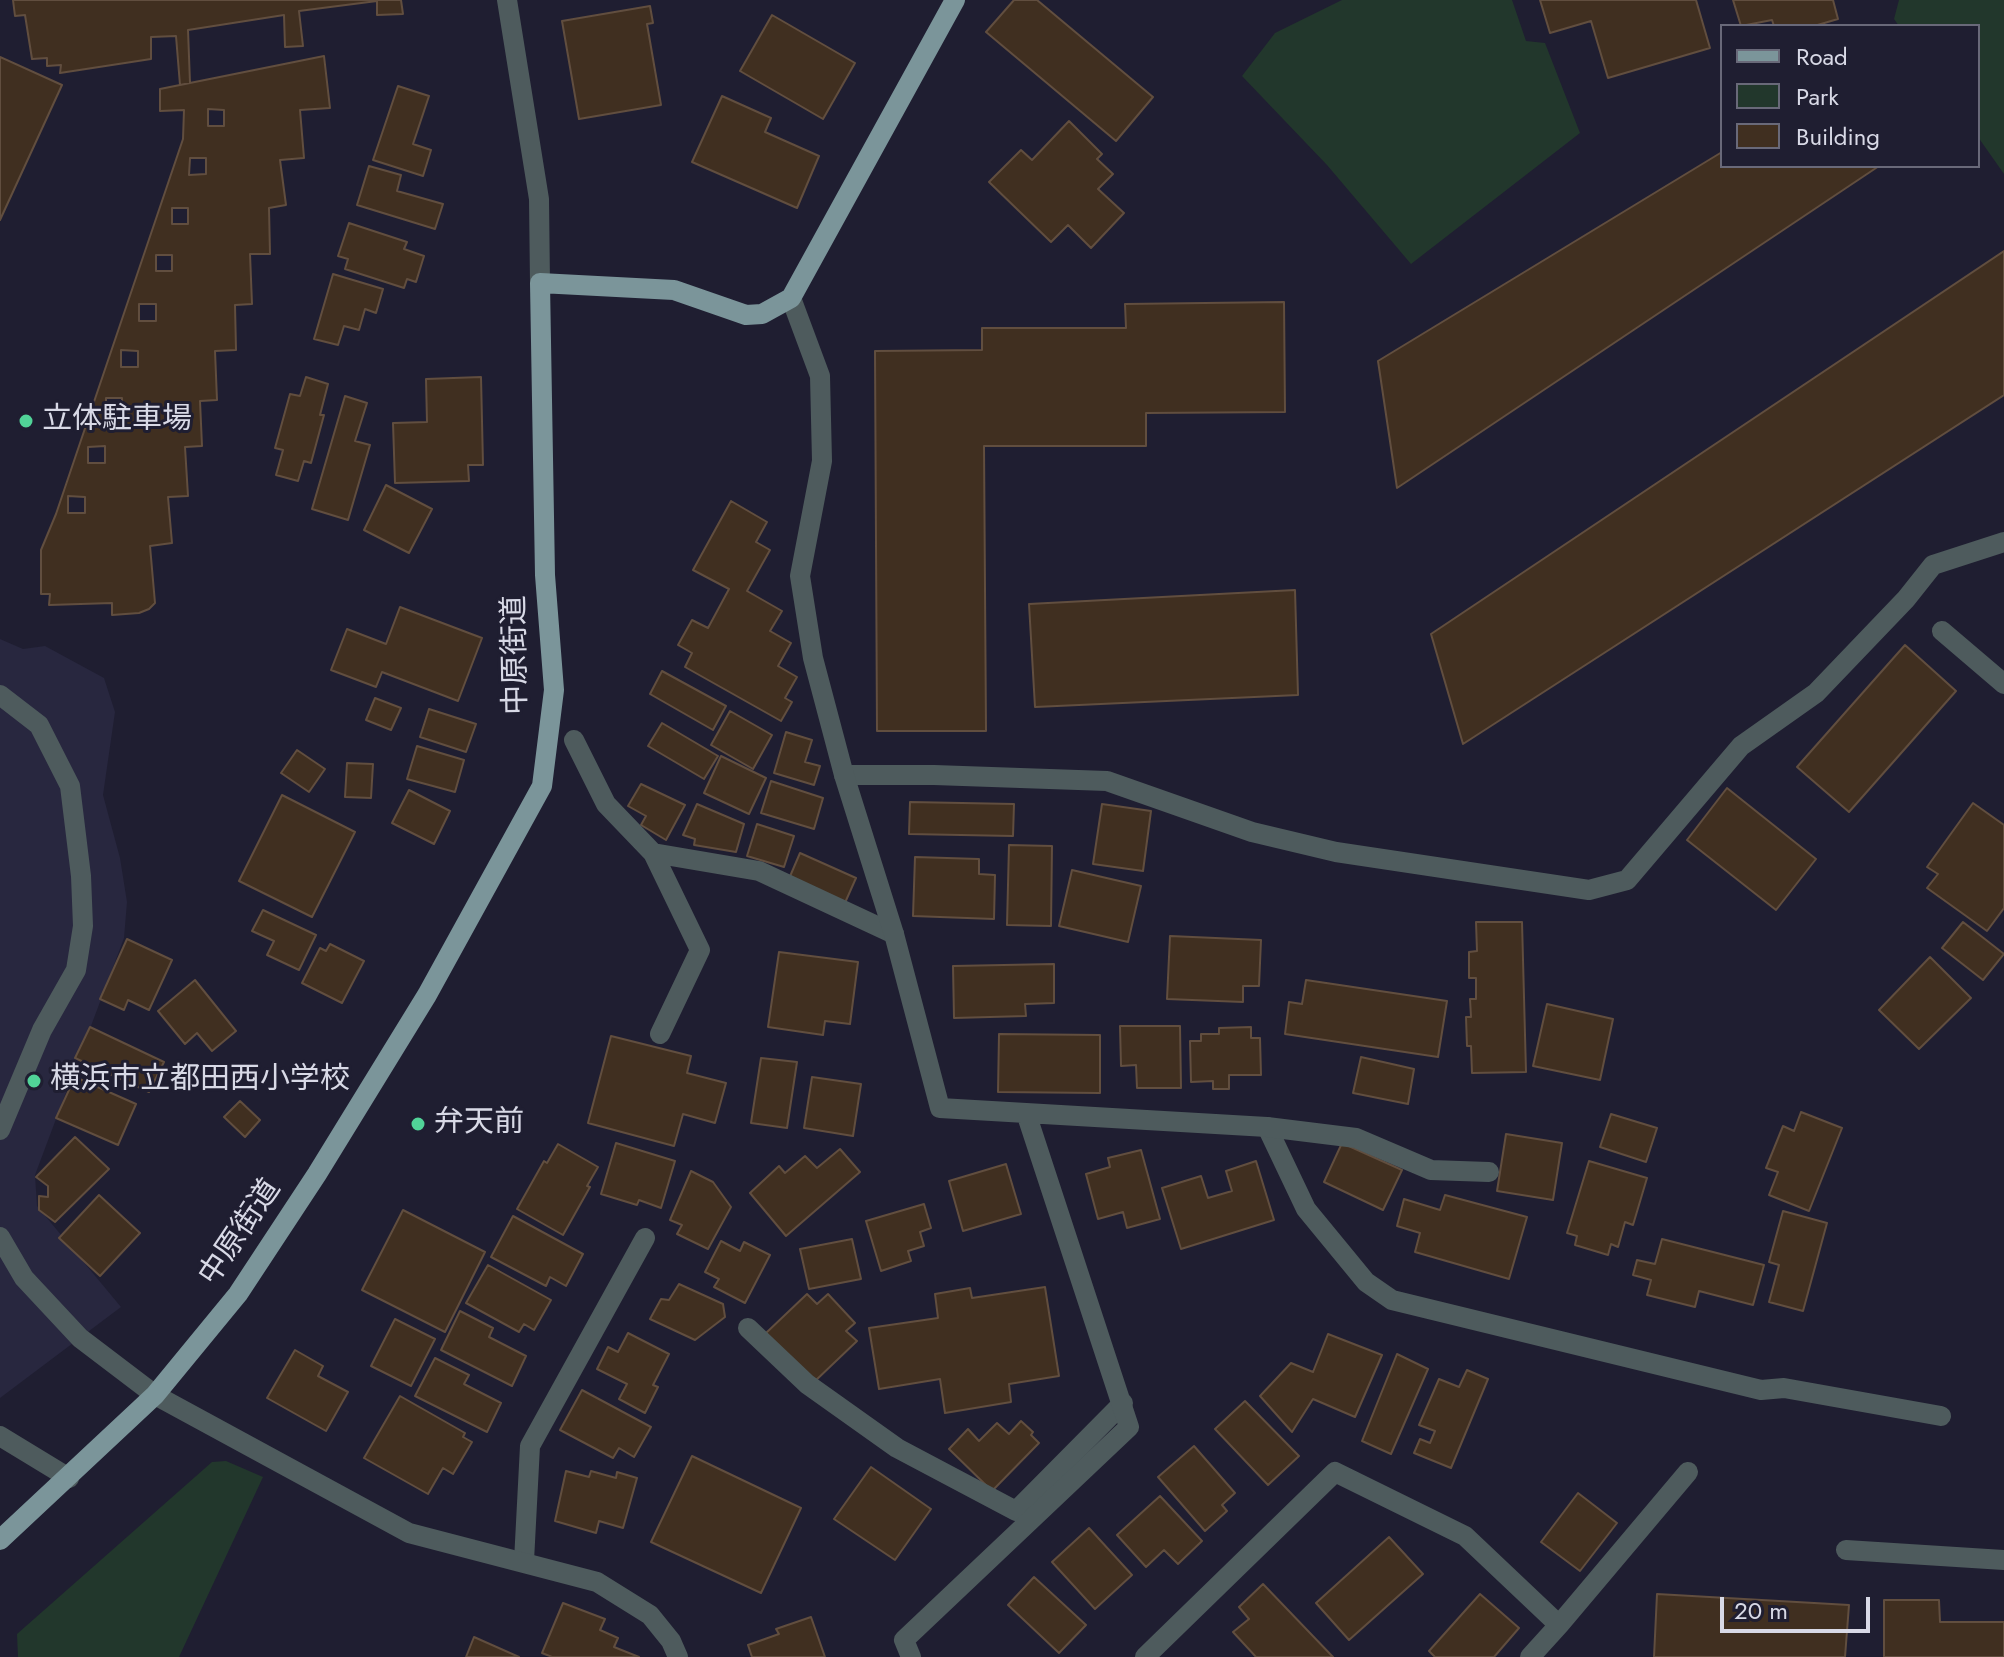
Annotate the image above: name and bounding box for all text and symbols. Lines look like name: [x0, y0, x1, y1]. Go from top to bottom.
legend: [1720, 24, 1980, 168]
text: Road: [1796, 39, 1848, 74]
text: Park: [1796, 79, 1839, 114]
text: Building: [1796, 119, 1880, 154]
place label: 立体駐車場: [42, 403, 192, 439]
marker: 立体駐車場: [17, 412, 35, 430]
street label: 中原街道: [498, 595, 536, 715]
place label: 横浜市立都田西小学校: [50, 1063, 350, 1099]
marker: 横浜市立都田西小学校: [25, 1072, 43, 1090]
place label: 弁天前: [434, 1106, 524, 1142]
marker: 弁天前: [409, 1115, 427, 1133]
street label: 中原街道: [193, 1173, 289, 1293]
scale bar: [1724, 1581, 1874, 1631]
text: 20 m: [1734, 1593, 1788, 1628]

